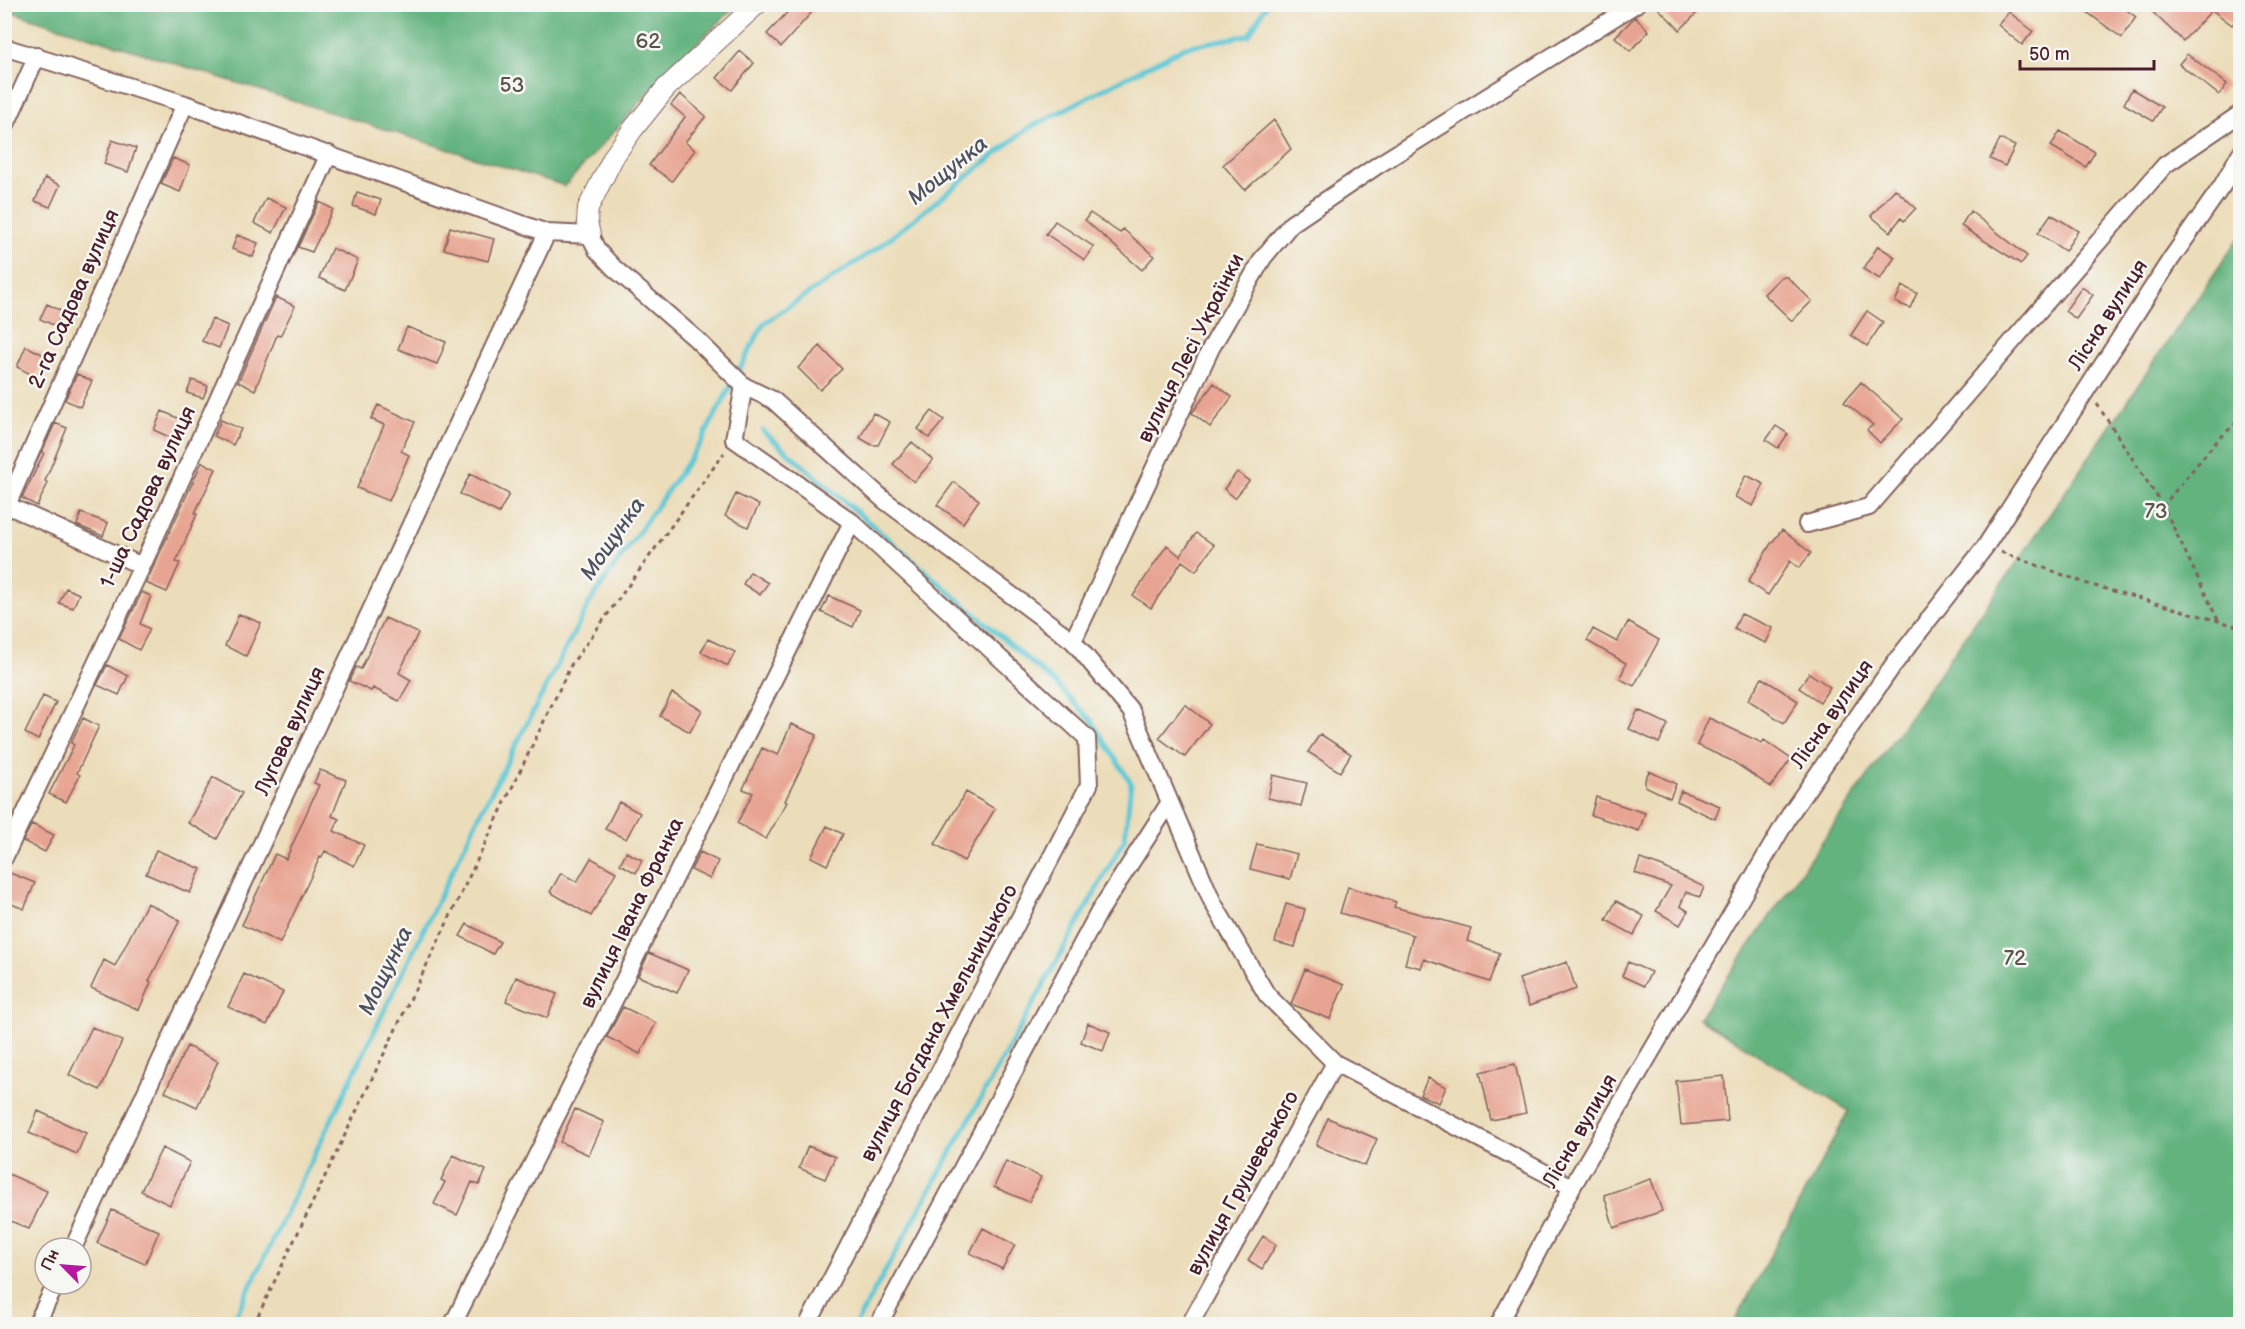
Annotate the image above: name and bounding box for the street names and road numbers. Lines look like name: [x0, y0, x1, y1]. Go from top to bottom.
street label: 2-га Садова вулиця: [23, 205, 125, 393]
street label: вулиця Лесі Українки: [1132, 249, 1250, 447]
street label: Лісна вулиця: [2062, 255, 2153, 376]
street label: 1-ша Садова вулиця: [95, 402, 201, 592]
street label: Лісна вулиця: [1785, 655, 1879, 774]
street label: Лугова вулиця: [249, 663, 331, 800]
street label: вулиця Івана Франка: [575, 813, 689, 1012]
street label: вулиця Богдана Хмельницького: [855, 880, 1023, 1166]
street label: Лісна вулиця: [1537, 1070, 1623, 1193]
street label: вулиця Грушевського: [1182, 1086, 1304, 1280]

